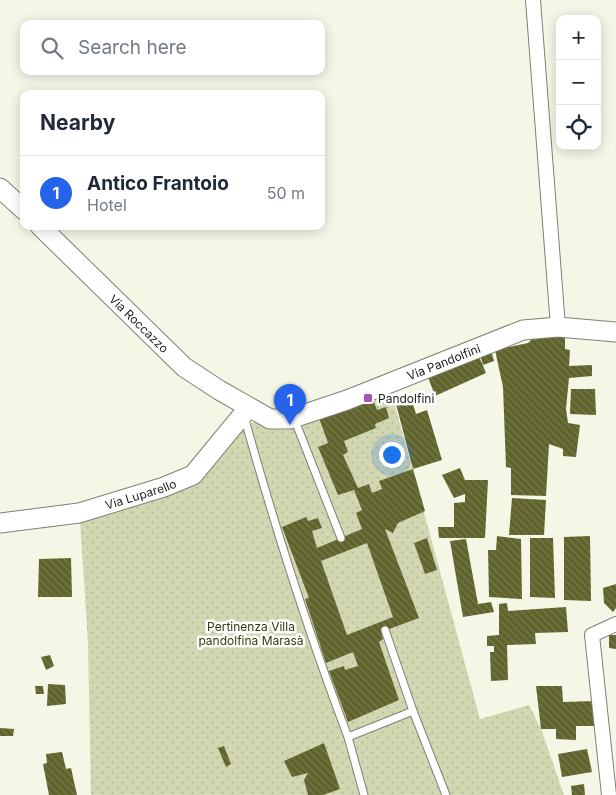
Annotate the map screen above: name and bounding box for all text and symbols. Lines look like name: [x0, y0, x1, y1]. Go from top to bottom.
map controls: [556, 15, 601, 150]
button: +: [556, 15, 601, 60]
search box: [20, 20, 325, 75]
icon: search: [38, 34, 66, 62]
text: Search here: [78, 36, 187, 59]
button: −: [556, 60, 601, 105]
button: locate: [556, 105, 601, 150]
text: Nearby: [40, 110, 115, 135]
text: Antico Frantoio: [87, 172, 229, 195]
text: 1: [53, 183, 59, 203]
text: 50 m: [267, 183, 305, 203]
text: Hotel: [87, 195, 127, 215]
street label: Via Roccazzo: [107, 291, 172, 356]
street label: Via Pandolfini: [405, 340, 482, 383]
pin: 1: [274, 384, 306, 425]
place label: Pandolfini: [378, 391, 434, 406]
marker: Pandolfini: [362, 392, 374, 404]
your location: [379, 442, 405, 468]
street label: Via Luparello: [103, 475, 178, 512]
park label: Pertinenza Villa pandolfina Marasà: [198, 619, 304, 648]

